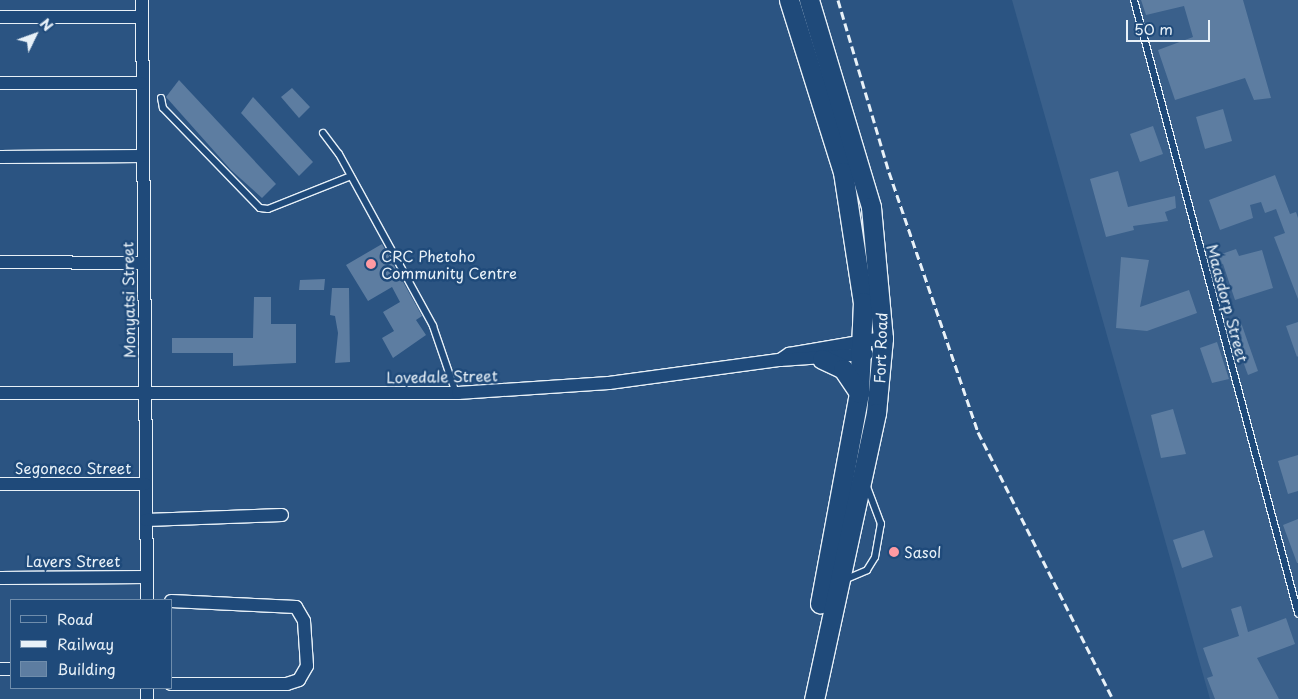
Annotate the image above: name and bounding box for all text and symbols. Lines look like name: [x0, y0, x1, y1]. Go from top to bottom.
north arrow: [10, 10, 60, 60]
scale bar: [1128, 10, 1212, 42]
text: N: [35, 13, 58, 36]
text: 50 m: [1134, 17, 1173, 40]
street label: Monyatsi Street: [118, 242, 138, 358]
street label: Maasdorp Street: [1204, 242, 1252, 364]
place label: CRC Phetoho Community Centre: [381, 246, 519, 281]
marker: CRC Phetoho Community Centre: [365, 258, 377, 270]
street label: Fort Road: [870, 312, 890, 384]
street label: Lovedale Street: [386, 366, 498, 386]
street label: Segoneco Street: [15, 459, 131, 477]
place label: Sasol: [904, 543, 941, 561]
marker: Sasol: [888, 546, 900, 558]
street label: Lavers Street: [25, 552, 121, 570]
legend: [10, 599, 172, 689]
text: Road: [57, 607, 93, 630]
text: Railway: [57, 632, 114, 655]
text: Building: [57, 657, 116, 680]

